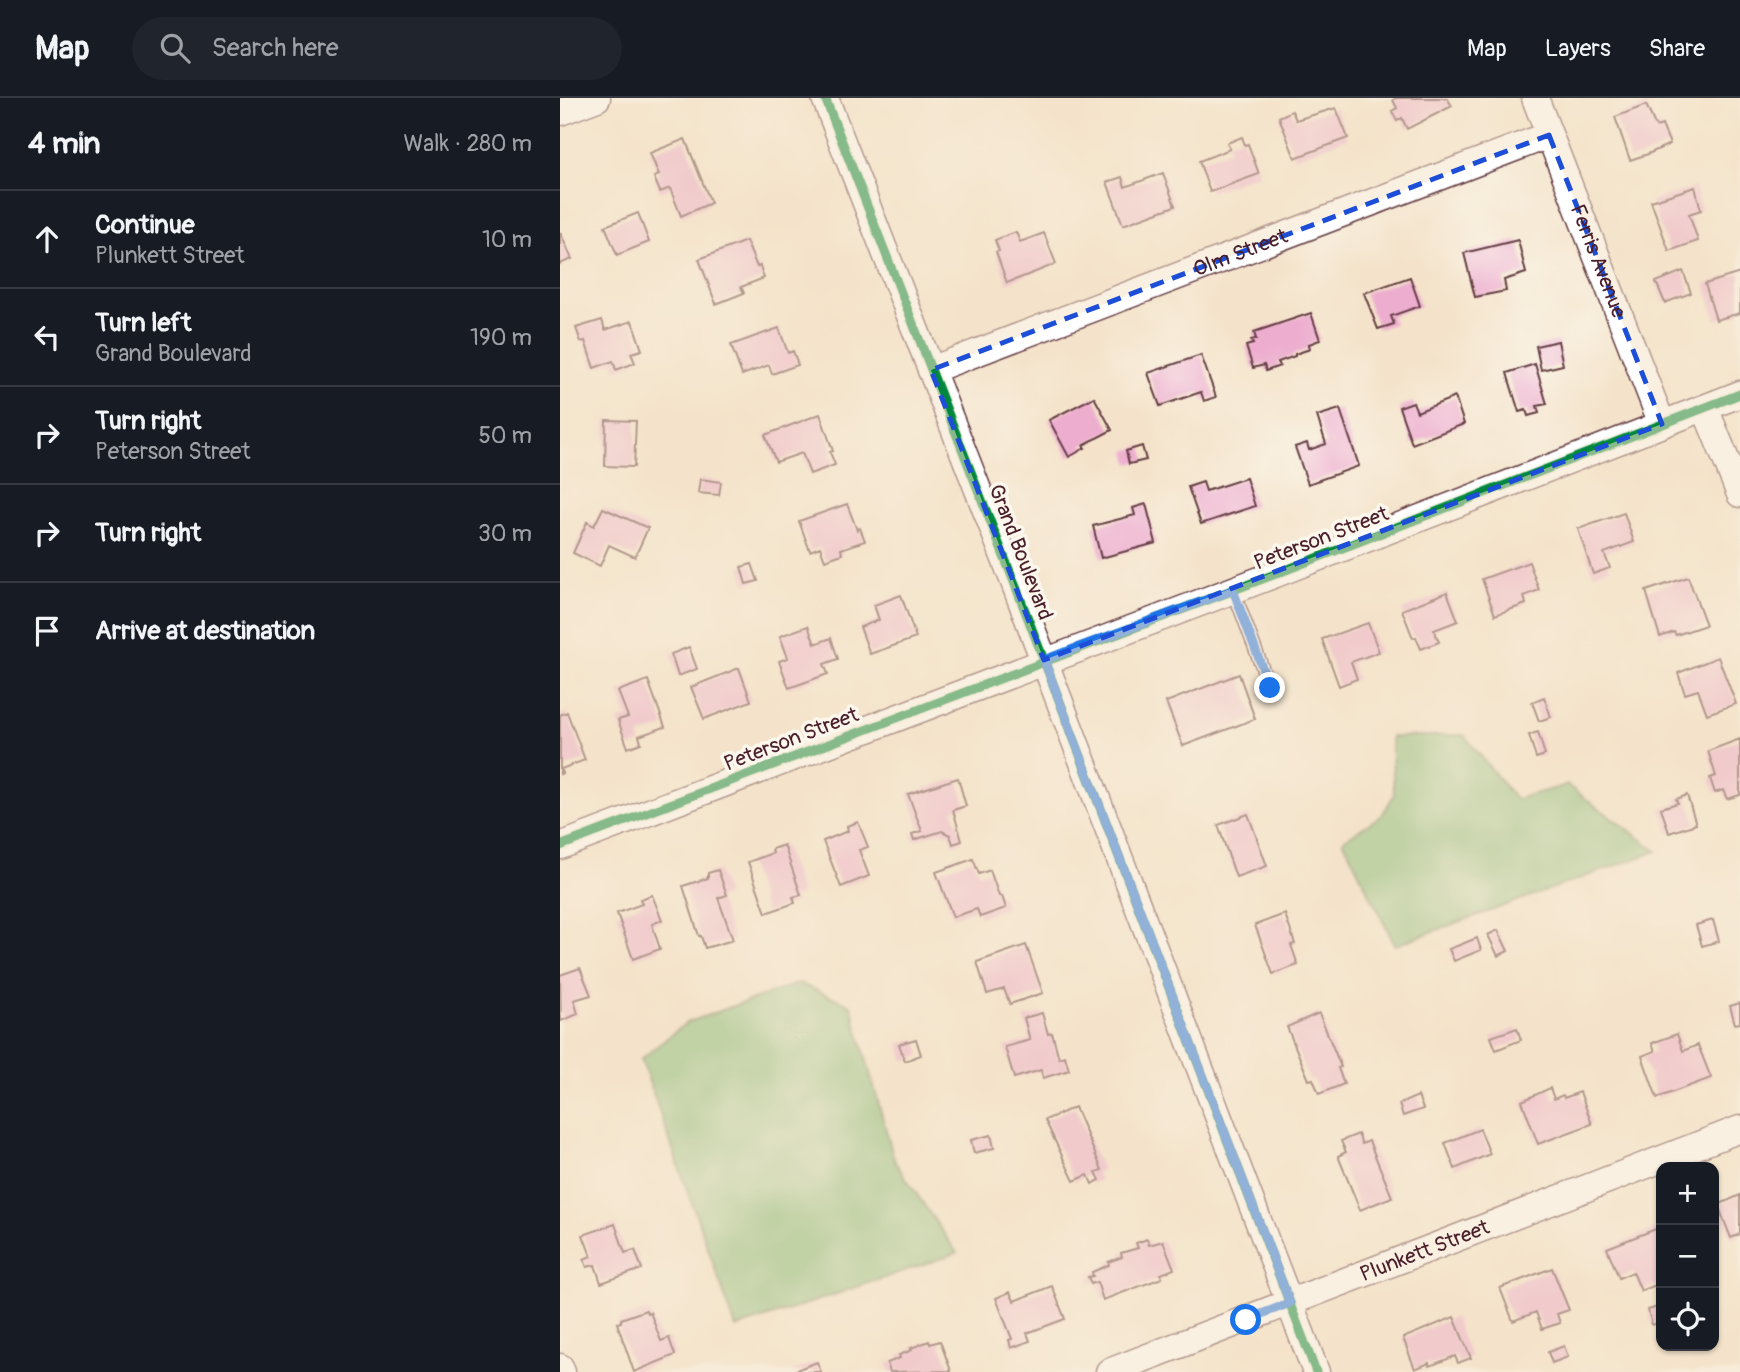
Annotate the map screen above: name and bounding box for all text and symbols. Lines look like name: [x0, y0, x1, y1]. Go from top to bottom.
search box: [132, 17, 622, 80]
text: Map: [35, 28, 90, 69]
icon: search: [156, 29, 194, 67]
text: Search here: [212, 32, 339, 64]
text: Map: [1467, 34, 1507, 63]
text: Layers: [1545, 34, 1611, 63]
text: Share: [1649, 34, 1705, 63]
text: 4 min: [28, 125, 101, 162]
text: Walk · 280 m: [404, 129, 532, 158]
street label: Ferris Avenue: [1564, 201, 1633, 322]
text: Continue: [95, 209, 195, 241]
icon: ahead: [28, 220, 66, 258]
street label: Olm Street: [1190, 222, 1292, 283]
text: 10 m: [482, 225, 532, 254]
text: Plunkett Street: [95, 241, 245, 270]
text: Turn left: [95, 307, 191, 339]
icon: left: [28, 318, 66, 356]
text: 190 m: [470, 323, 532, 352]
text: Grand Boulevard: [95, 339, 252, 368]
text: Turn right: [95, 405, 201, 437]
icon: right: [28, 416, 66, 454]
text: 50 m: [478, 421, 532, 450]
text: Peterson Street: [95, 437, 251, 466]
street label: Grand Boulevard: [982, 481, 1059, 624]
street label: Peterson Street: [1250, 500, 1393, 577]
icon: right: [28, 514, 66, 552]
text: Turn right: [95, 517, 201, 549]
text: 30 m: [478, 519, 532, 548]
icon: arrive: [28, 612, 66, 650]
text: Arrive at destination: [95, 615, 315, 647]
route end: [1254, 672, 1285, 703]
street label: Peterson Street: [720, 701, 863, 778]
map controls: [1656, 1162, 1719, 1351]
button: +: [1656, 1162, 1719, 1225]
street label: Plunkett Street: [1356, 1214, 1494, 1288]
button: −: [1656, 1225, 1719, 1288]
button: locate: [1656, 1288, 1719, 1351]
route start: [1230, 1304, 1261, 1335]

